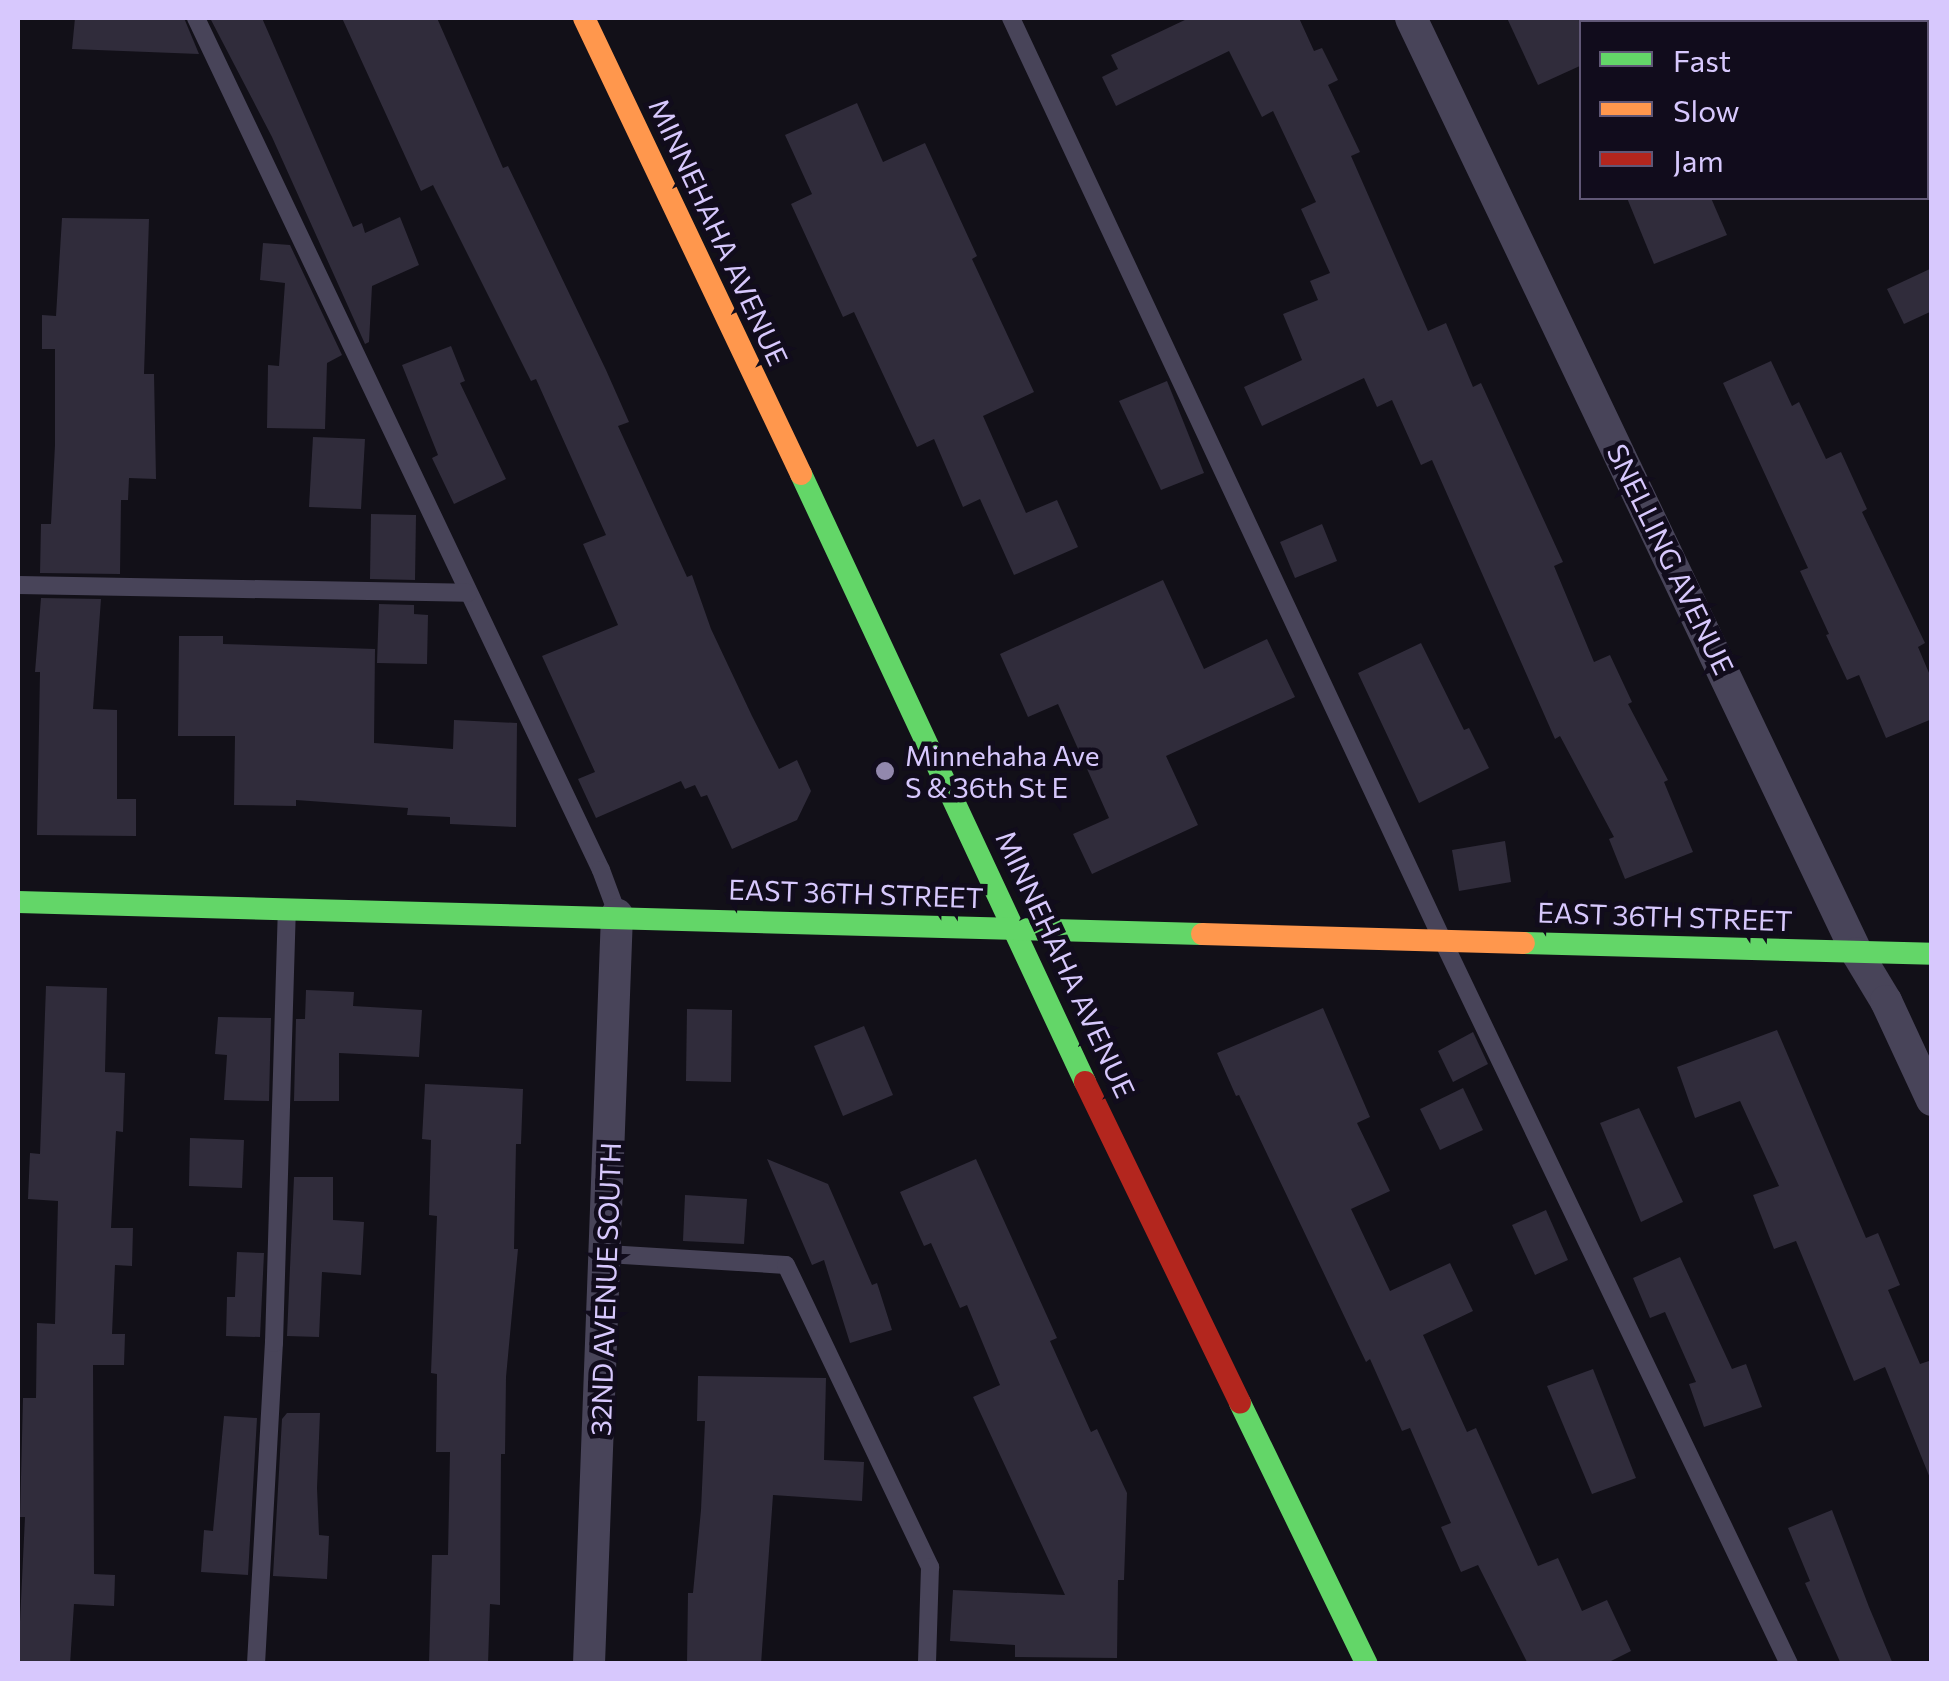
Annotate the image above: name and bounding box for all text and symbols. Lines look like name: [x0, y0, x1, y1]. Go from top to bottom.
legend: [1579, 20, 1929, 200]
text: Fast: [1673, 41, 1731, 78]
text: Slow: [1673, 91, 1740, 128]
street label: MINNEHAHA AVENUE: [642, 93, 796, 371]
text: Jam: [1673, 141, 1724, 178]
street label: SNELLING AVENUE: [1601, 438, 1741, 680]
place label: Minnehaha Ave S & 36th St E: [905, 738, 1099, 804]
marker: Minnehaha Ave S & 36th St E: [874, 760, 896, 782]
street label: MINNEHAHA AVENUE: [989, 825, 1143, 1103]
street label: EAST 36TH STREET: [728, 872, 984, 914]
street label: EAST 36TH STREET: [1537, 895, 1793, 937]
street label: 32ND AVENUE SOUTH: [583, 1142, 627, 1436]

